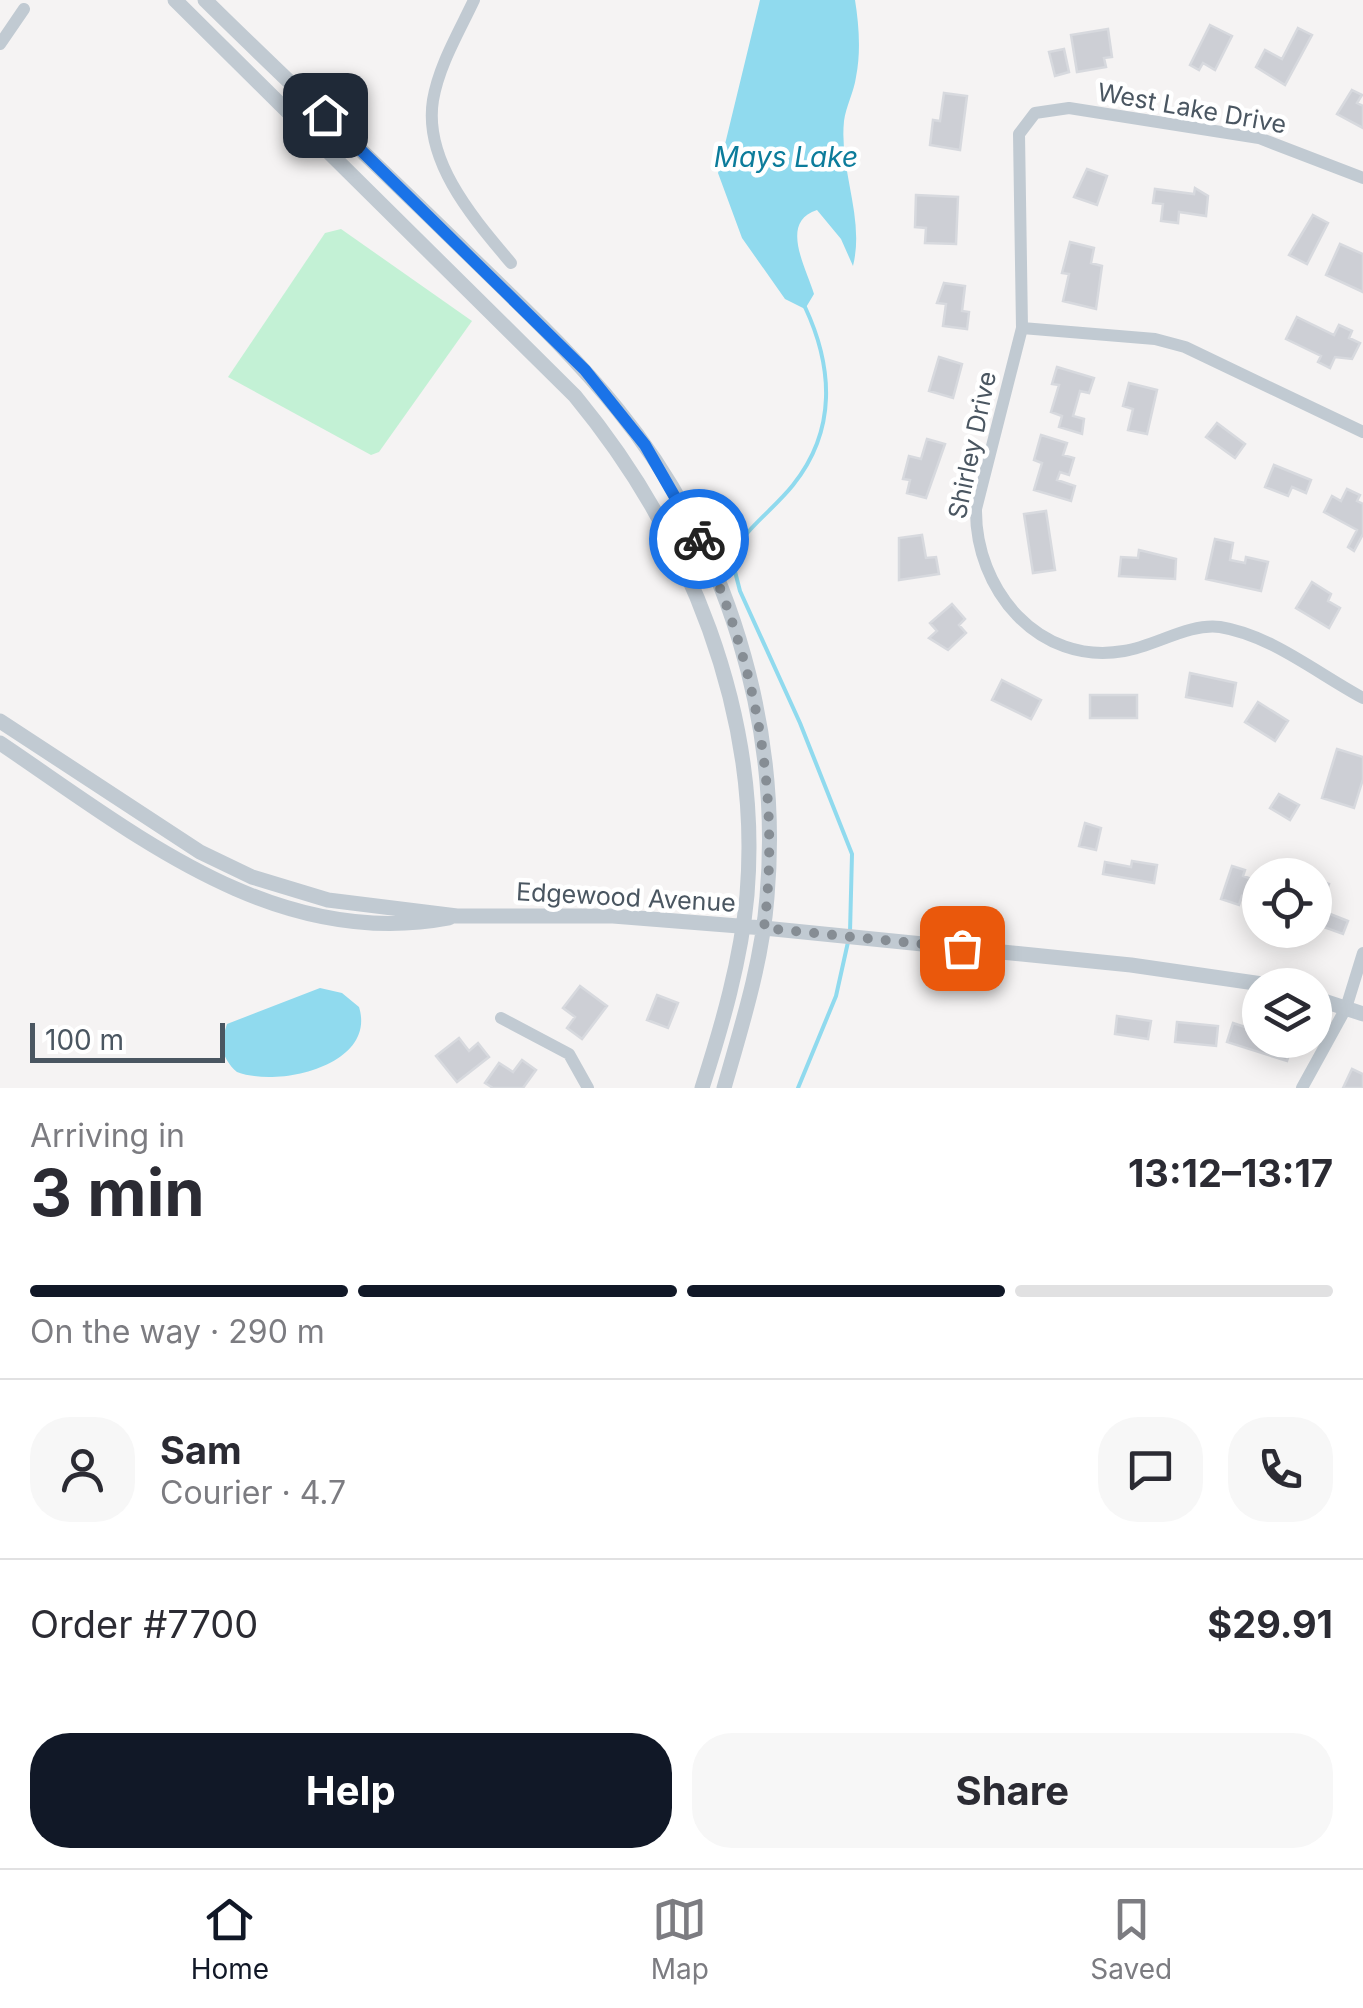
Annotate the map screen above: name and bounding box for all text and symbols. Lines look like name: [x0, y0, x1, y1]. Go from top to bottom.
pin: [283, 73, 368, 158]
street label: West Lake Drive: [1095, 77, 1289, 139]
icon: home: [298, 88, 353, 143]
water label: Mays Lake: [714, 140, 858, 174]
street label: Shirley Drive: [942, 369, 1002, 521]
courier: [649, 489, 749, 589]
icon: bike: [672, 512, 727, 567]
map controls: [1242, 858, 1332, 1058]
button: locate: [1242, 858, 1332, 948]
street label: Edgewood Avenue: [515, 876, 737, 918]
pin: [920, 906, 1005, 991]
icon: bag: [935, 921, 990, 976]
button: layers: [1242, 968, 1332, 1058]
scale bar: [30, 1018, 225, 1062]
text: 100 m: [45, 1023, 124, 1057]
text: Arriving in: [30, 1116, 185, 1155]
text: 13:12–13:17: [1128, 1150, 1333, 1196]
text: 3 min: [30, 1153, 205, 1232]
text: On the way · 290 m: [30, 1312, 325, 1351]
button: person: [30, 1417, 135, 1522]
button: chat: [1098, 1417, 1203, 1522]
button: phone: [1228, 1417, 1333, 1522]
text: Sam: [160, 1427, 242, 1473]
text: Courier · 4.7: [160, 1473, 346, 1512]
text: Order #7700: [30, 1601, 258, 1647]
text: $29.91: [1207, 1601, 1333, 1647]
button: Help: [30, 1733, 672, 1848]
button: Share: [692, 1733, 1333, 1848]
tab: Home: [191, 1892, 269, 1986]
tab: Map: [651, 1892, 709, 1986]
tab: Saved: [1090, 1892, 1172, 1986]

